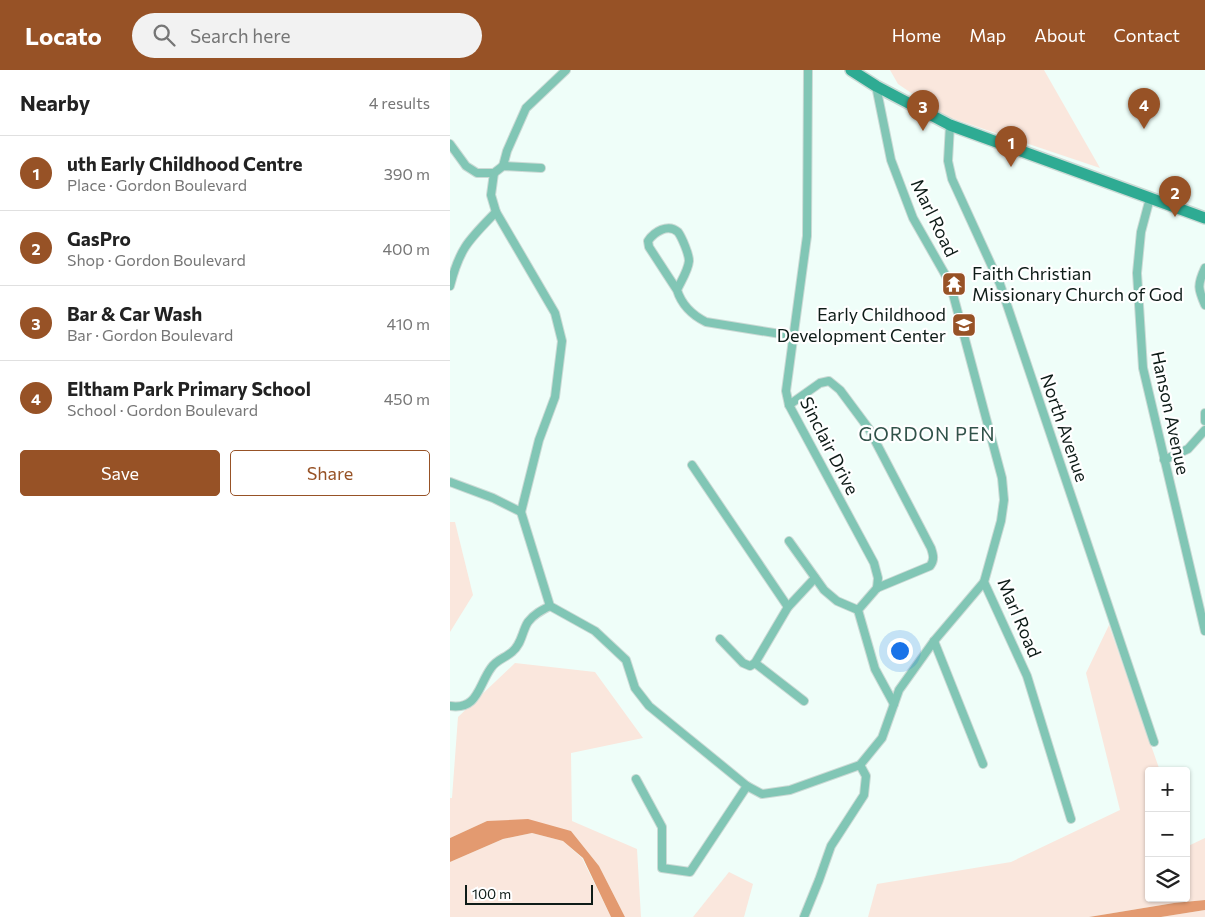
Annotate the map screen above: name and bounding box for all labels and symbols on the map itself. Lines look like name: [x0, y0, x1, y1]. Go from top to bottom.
pin: 4: [1128, 88, 1160, 129]
pin: 3: [907, 90, 939, 131]
pin: 1: [995, 126, 1027, 167]
street label: Marl Road: [907, 175, 963, 260]
pin: 2: [1159, 176, 1191, 217]
place label: Faith Christian Missionary Church of God: [972, 262, 1183, 305]
temple icon: Faith Christian Missionary Church of God: [941, 271, 967, 297]
place label: Early Childhood Development Center: [777, 303, 946, 346]
school or university icon: Early Childhood Development Center: [951, 312, 977, 338]
street label: Hanson Avenue: [1147, 349, 1195, 477]
street label: North Avenue: [1036, 371, 1094, 485]
street label: Sinclair Drive: [796, 393, 864, 498]
district label: GORDON PEN: [858, 422, 996, 445]
street label: Marl Road: [993, 575, 1046, 660]
your location: [887, 638, 913, 664]
scale bar: [465, 882, 592, 905]

